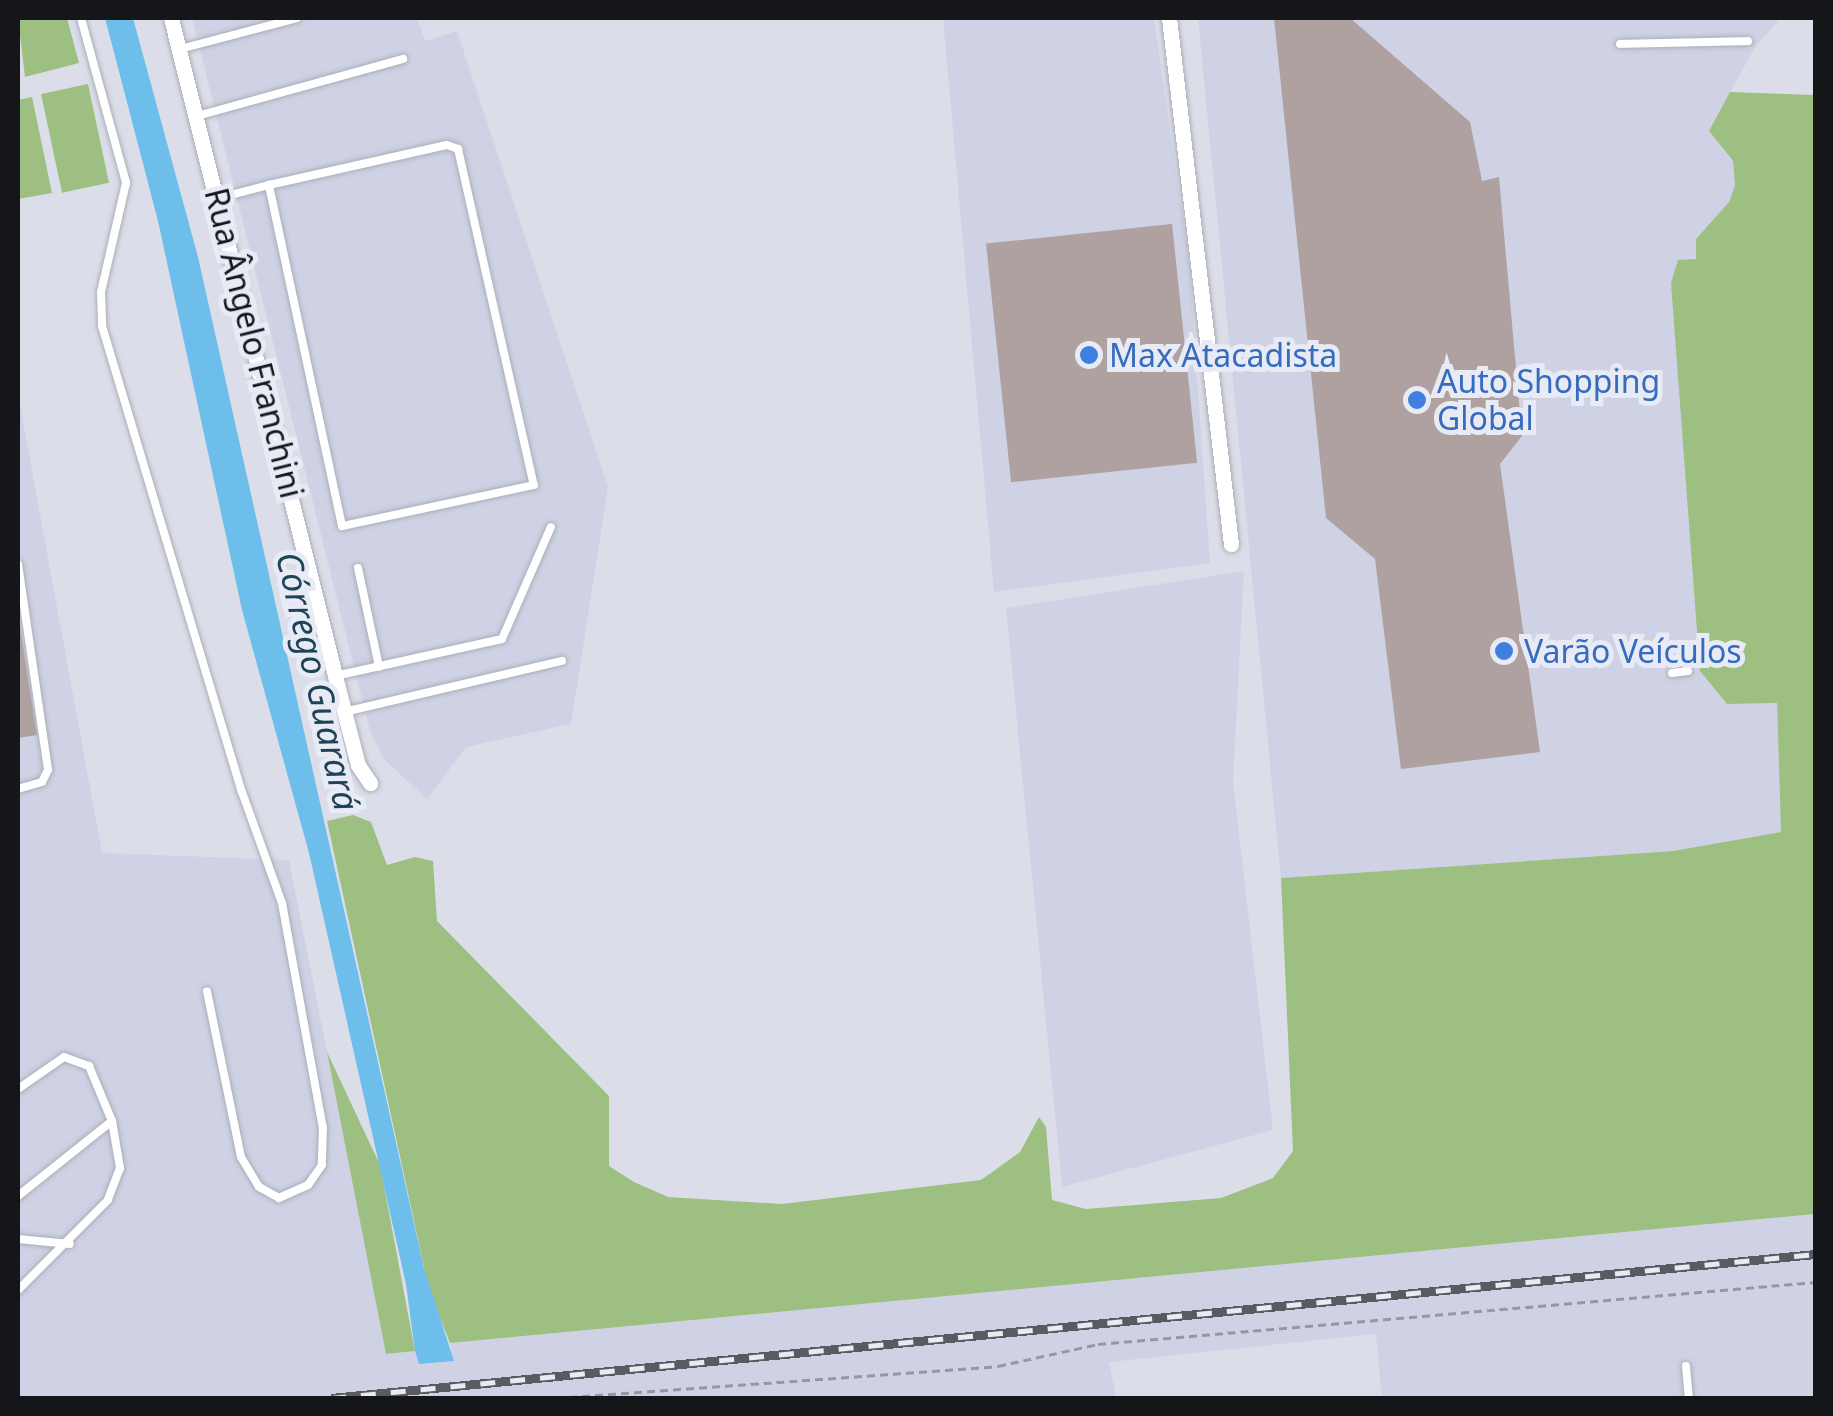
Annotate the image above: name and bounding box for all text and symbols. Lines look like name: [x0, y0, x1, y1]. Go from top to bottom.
street label: Rua Ângelo Franchini: [197, 184, 311, 502]
place label: Max Atacadista: [1109, 336, 1337, 374]
marker: Max Atacadista: [1078, 344, 1100, 366]
place label: Auto Shopping Global: [1437, 363, 1660, 438]
marker: Auto Shopping Global: [1406, 389, 1428, 411]
water label: Córrego Guarará: [268, 548, 368, 814]
place label: Varão Veículos: [1524, 632, 1742, 670]
marker: Varão Veículos: [1493, 640, 1515, 662]

